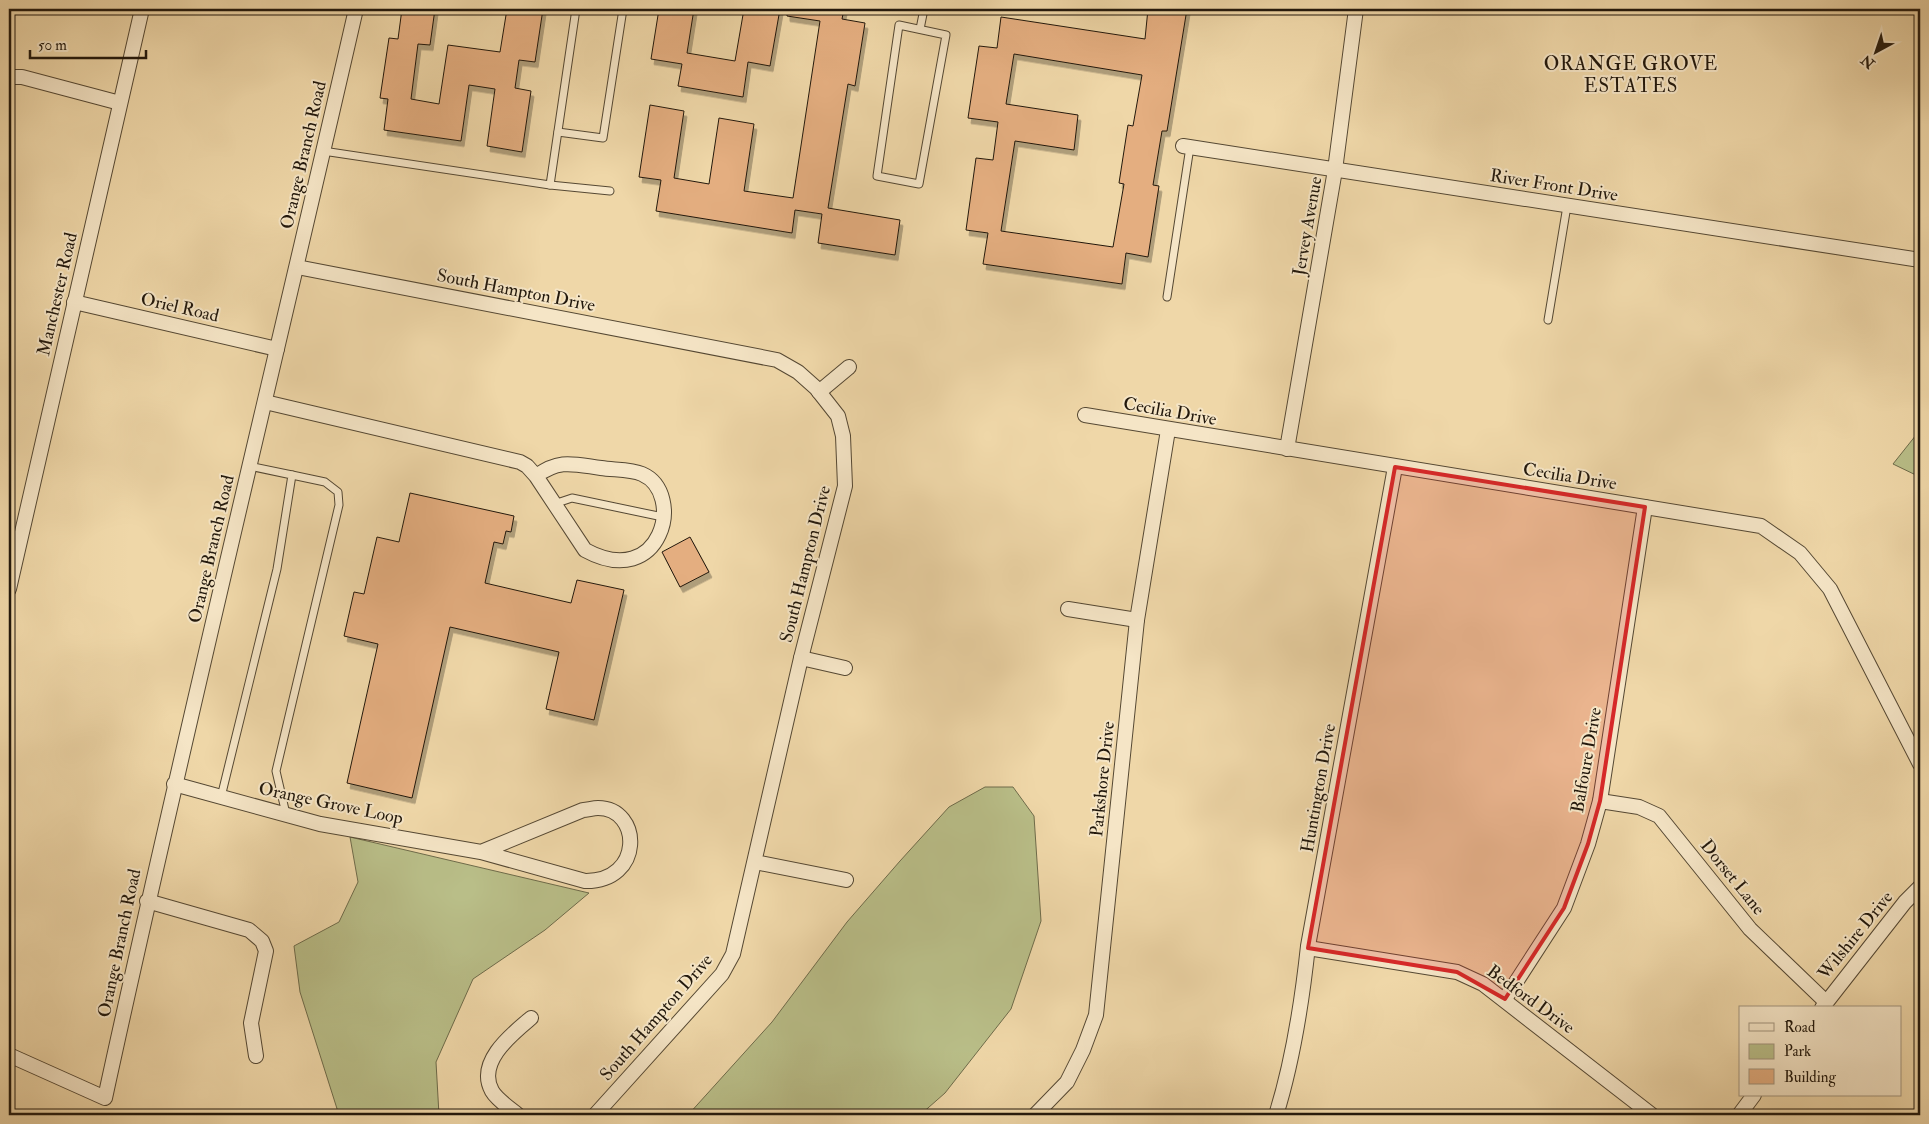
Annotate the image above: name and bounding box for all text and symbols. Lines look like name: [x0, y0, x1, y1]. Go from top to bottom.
scale bar: [30, 28, 146, 60]
north arrow: [1852, 28, 1902, 78]
text: 50 m: [38, 36, 67, 55]
text: N: [1857, 51, 1879, 73]
district label: ORANGE GROVE ESTATES: [1544, 52, 1718, 98]
street label: Orange Branch Road: [275, 79, 332, 231]
street label: River Front Drive: [1488, 164, 1620, 207]
street label: Jervey Avenue: [1287, 174, 1328, 278]
street label: Manchester Road: [32, 230, 83, 358]
street label: South Hampton Drive: [435, 264, 598, 317]
street label: Oriel Road: [139, 287, 221, 328]
street label: Cecilia Drive: [1121, 392, 1219, 431]
street label: Cecilia Drive: [1521, 458, 1619, 495]
street label: Orange Branch Road: [183, 473, 240, 625]
street label: South Hampton Drive: [775, 483, 836, 645]
street label: Balfoure Drive: [1566, 705, 1607, 815]
street label: Parkshore Drive: [1085, 720, 1120, 838]
street label: Huntington Drive: [1296, 721, 1341, 854]
street label: Orange Grove Loop: [257, 777, 405, 830]
street label: Dorset Lane: [1695, 835, 1770, 920]
street label: Orange Branch Road: [93, 867, 147, 1020]
street label: Wilshire Drive: [1812, 886, 1898, 985]
street label: South Hampton Drive: [595, 949, 718, 1086]
street label: Bedford Drive: [1482, 960, 1580, 1039]
legend: [1739, 1006, 1902, 1096]
text: Road: [1784, 1018, 1816, 1037]
text: Park: [1784, 1042, 1811, 1061]
text: Building: [1784, 1068, 1836, 1087]

